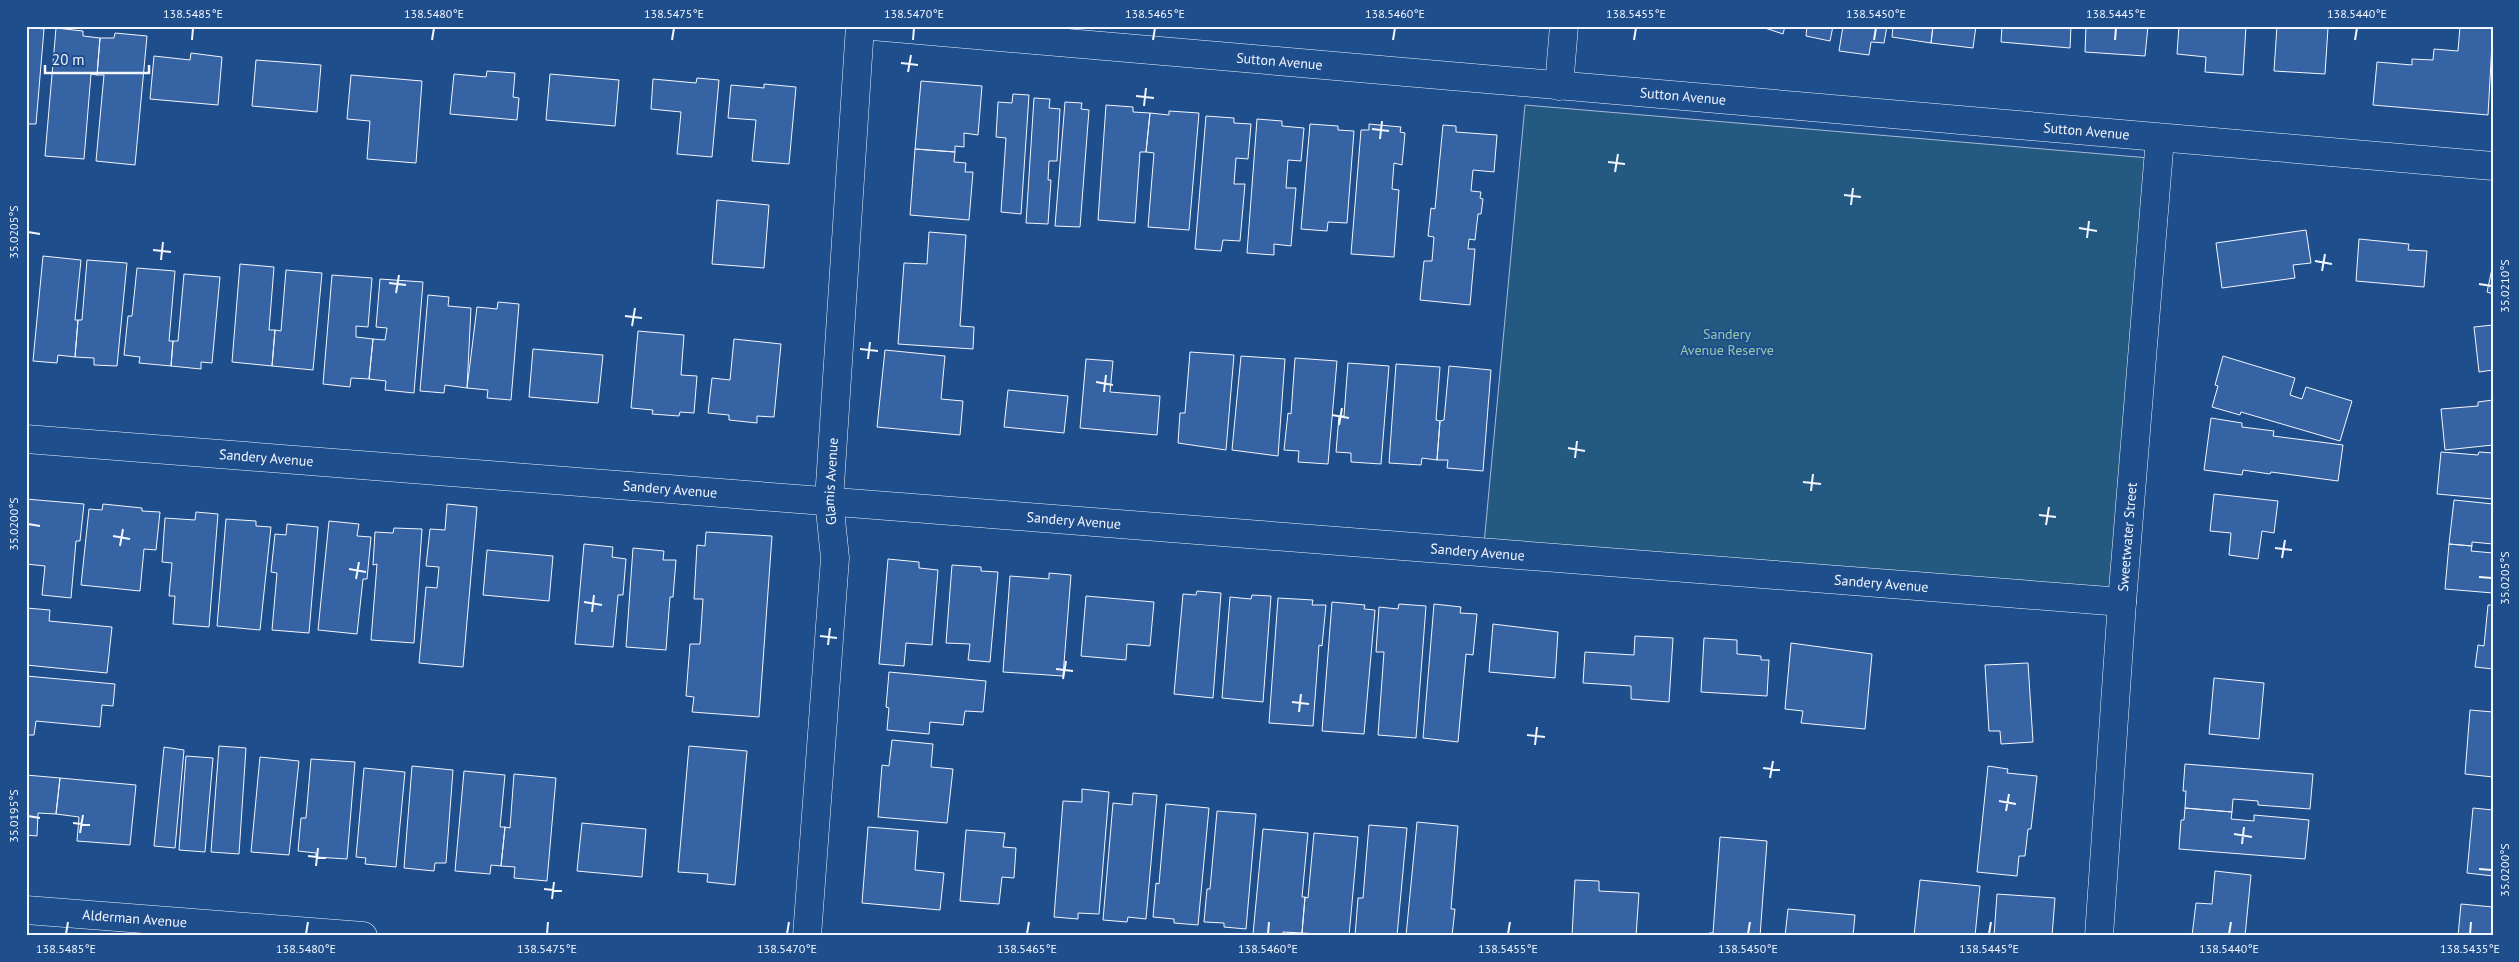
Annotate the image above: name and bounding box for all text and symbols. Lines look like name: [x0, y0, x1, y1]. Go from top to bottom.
text: 138.5485°E: [163, 6, 223, 21]
text: 138.5480°E: [404, 6, 464, 21]
text: 138.5475°E: [644, 6, 704, 21]
text: 138.5470°E: [884, 6, 944, 21]
text: 138.5465°E: [1125, 6, 1185, 21]
text: 138.5460°E: [1365, 6, 1425, 21]
text: 138.5455°E: [1606, 6, 1666, 21]
text: 138.5450°E: [1846, 6, 1906, 21]
text: 138.5445°E: [2086, 6, 2146, 21]
text: 138.5440°E: [2327, 6, 2387, 21]
scale bar: [45, 42, 149, 74]
street label: Sutton Avenue: [1236, 49, 1323, 74]
text: 20 m: [52, 50, 85, 69]
street label: Sutton Avenue: [1639, 83, 1727, 109]
street label: Sutton Avenue: [2043, 118, 2130, 144]
text: 35.0205°S: [6, 205, 21, 259]
text: 35.0210°S: [2497, 259, 2512, 313]
park label: Sandery Avenue Reserve: [1680, 325, 1774, 359]
street label: Glamis Avenue: [820, 437, 842, 526]
street label: Sandery Avenue: [218, 445, 314, 470]
street label: Sandery Avenue: [622, 476, 718, 502]
street label: Sweetwater Street: [2114, 481, 2141, 592]
text: 35.0200°S: [6, 497, 21, 551]
street label: Sandery Avenue: [1026, 508, 1122, 533]
street label: Sandery Avenue: [1430, 539, 1525, 565]
text: 35.0205°S: [2497, 551, 2512, 605]
street label: Sandery Avenue: [1834, 571, 1929, 596]
text: 35.0195°S: [6, 789, 21, 843]
text: 35.0200°S: [2497, 843, 2512, 897]
street label: Alderman Avenue: [82, 905, 188, 931]
text: 138.5485°E: [36, 941, 96, 956]
text: 138.5480°E: [276, 941, 336, 956]
text: 138.5475°E: [517, 941, 577, 956]
text: 138.5470°E: [757, 941, 817, 956]
text: 138.5465°E: [997, 941, 1057, 956]
text: 138.5460°E: [1238, 941, 1298, 956]
text: 138.5455°E: [1478, 941, 1538, 956]
text: 138.5450°E: [1718, 941, 1778, 956]
text: 138.5445°E: [1959, 941, 2019, 956]
text: 138.5440°E: [2199, 941, 2259, 956]
text: 138.5435°E: [2440, 941, 2500, 956]

